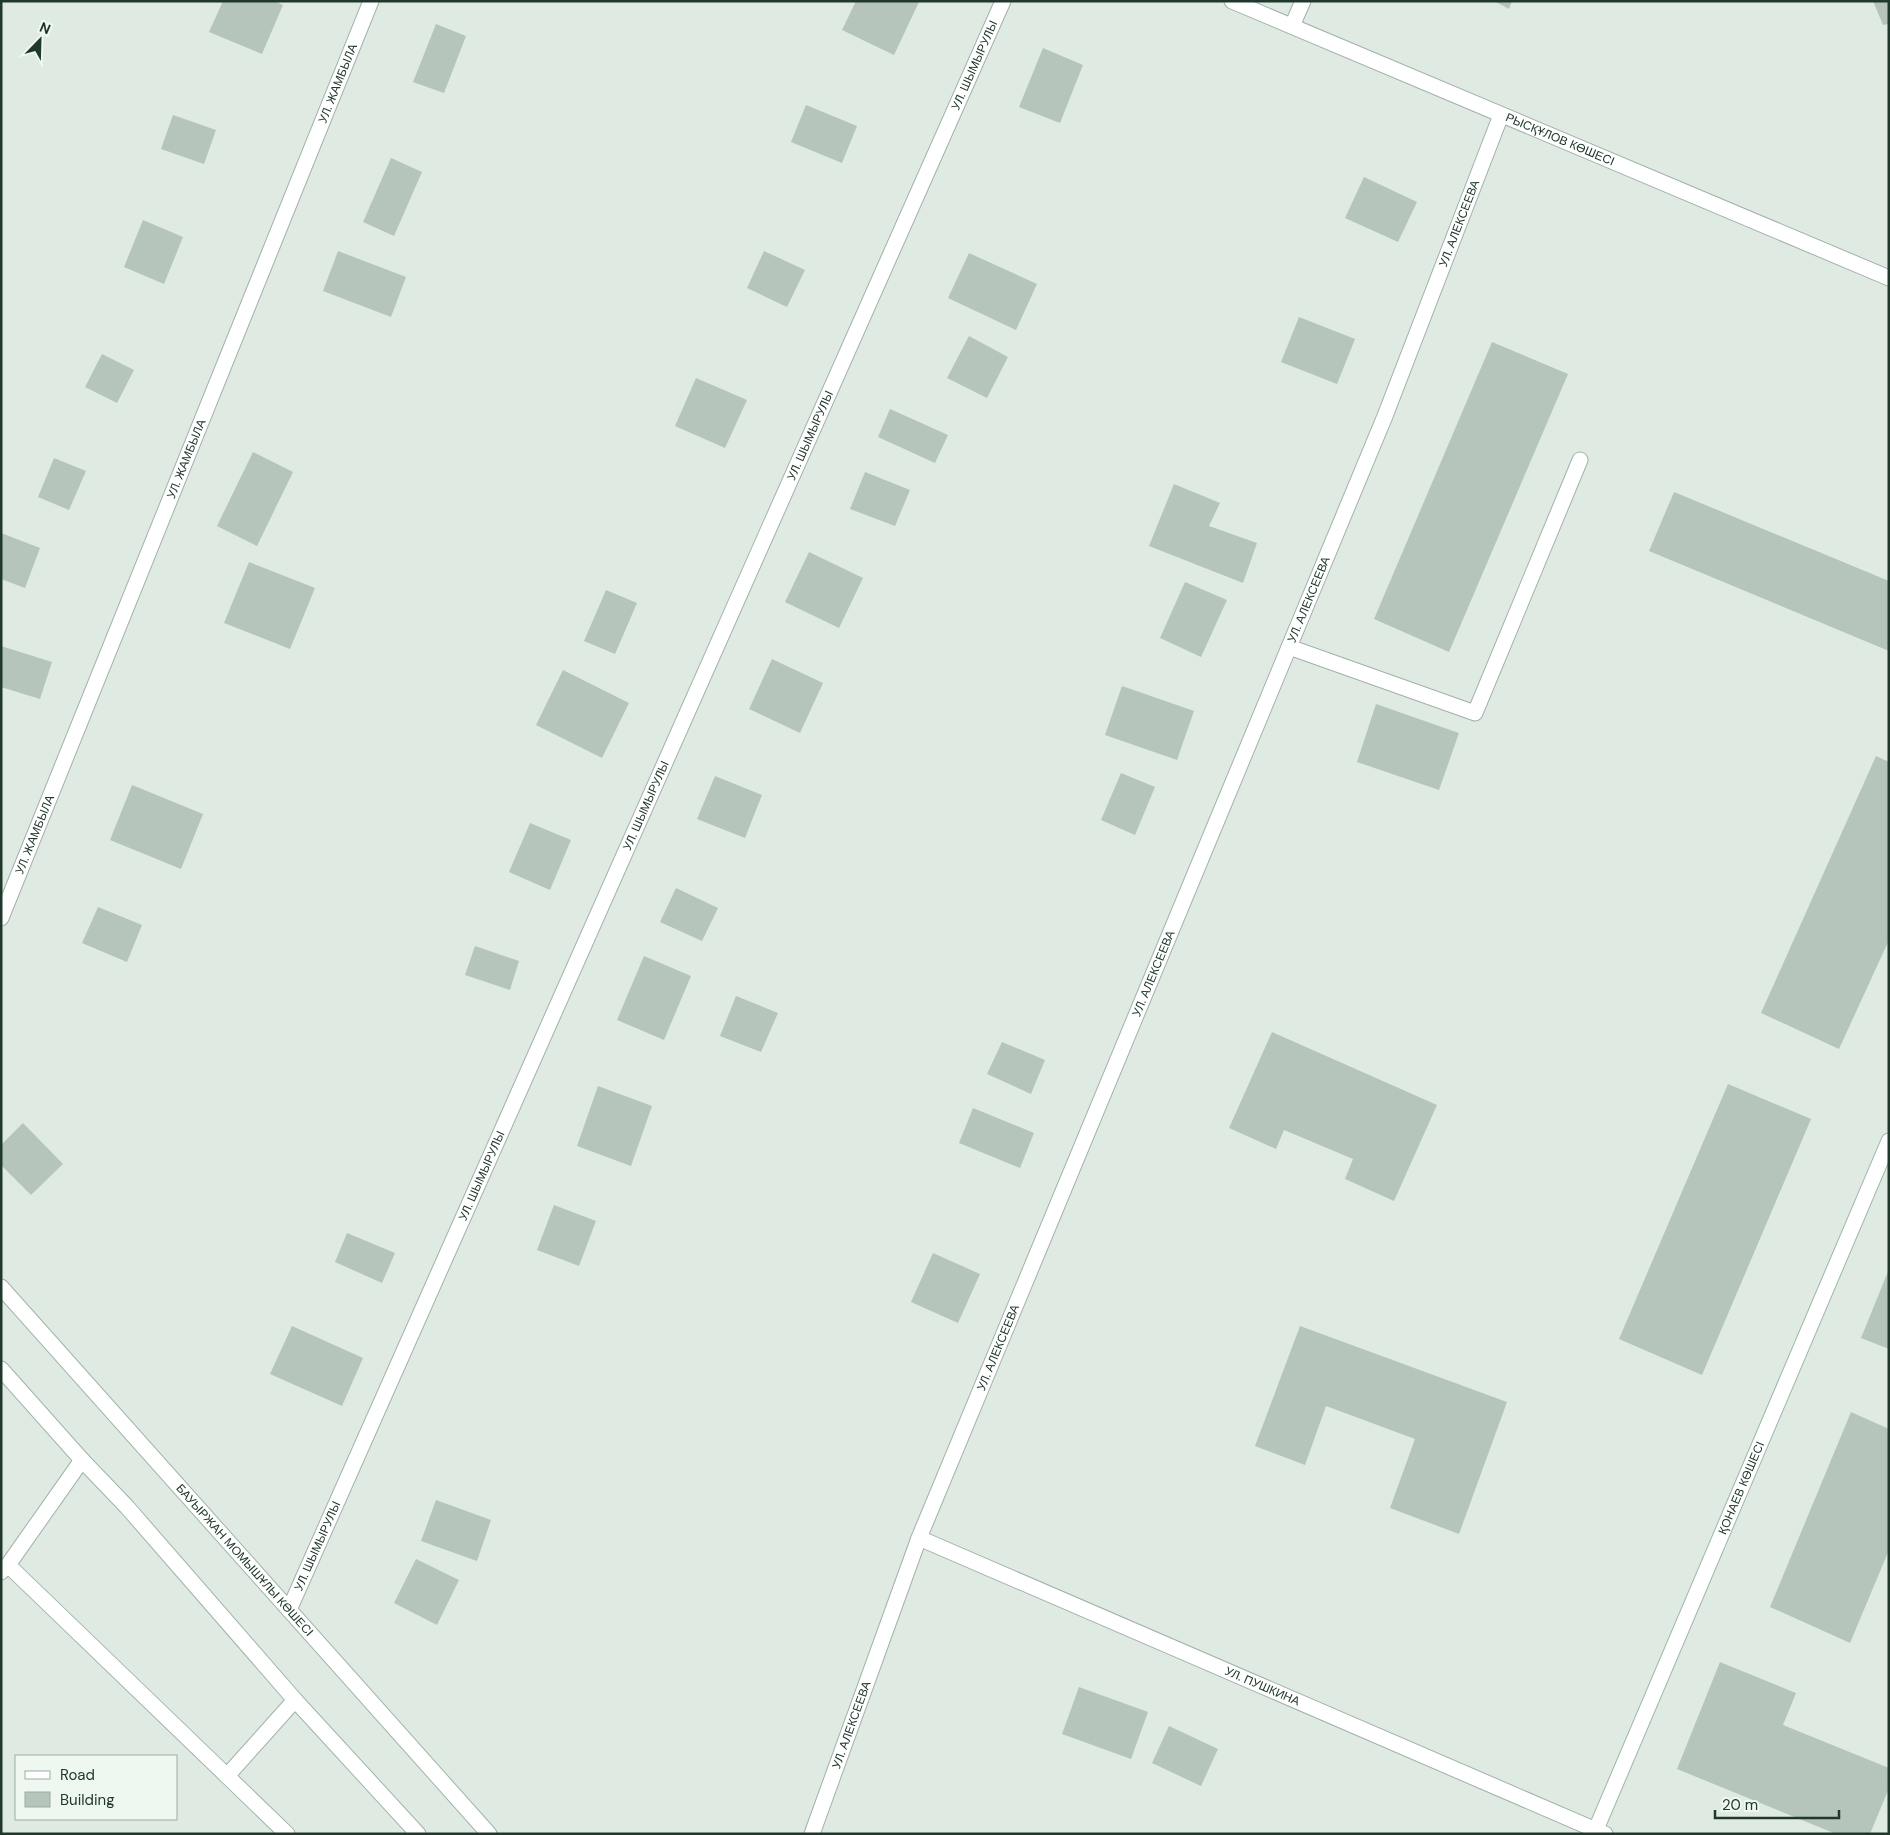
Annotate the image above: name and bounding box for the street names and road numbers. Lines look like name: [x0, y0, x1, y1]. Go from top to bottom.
street label: УЛ. ШЫМЫРУЛЫ: [948, 18, 1001, 113]
street label: УЛ. ЖАМБЫЛА: [315, 41, 361, 125]
street label: РЫСҚҰЛОВ КӨШЕСІ: [1503, 109, 1617, 169]
street label: УЛ. АЛЕКСЕЕВА: [1435, 178, 1483, 269]
street label: УЛ. ШЫМЫРУЛЫ: [783, 388, 837, 483]
street label: УЛ. ЖАМБЫЛА: [163, 417, 209, 501]
street label: УЛ. АЛЕКСЕЕВА: [1284, 554, 1334, 645]
street label: УЛ. ШЫМЫРУЛЫ: [619, 758, 673, 853]
street label: УЛ. ЖАМБЫЛА: [12, 793, 58, 877]
street label: УЛ. АЛЕКСЕЕВА: [1128, 928, 1178, 1019]
street label: УЛ. ШЫМЫРУЛЫ: [455, 1129, 509, 1223]
street label: УЛ. АЛЕКСЕЕВА: [973, 1302, 1023, 1393]
street label: ҚОНАЕВ КӨШЕСІ: [1714, 1439, 1768, 1537]
street label: БАУЫРЖАН МОМЫШҰЛЫ КӨШЕСІ: [172, 1481, 317, 1640]
street label: УЛ. ШЫМЫРУЛЫ: [291, 1499, 344, 1593]
street label: УЛ. ПУШКИНА: [1222, 1663, 1302, 1709]
street label: УЛ. АЛЕКСЕЕВА: [828, 1679, 875, 1771]

